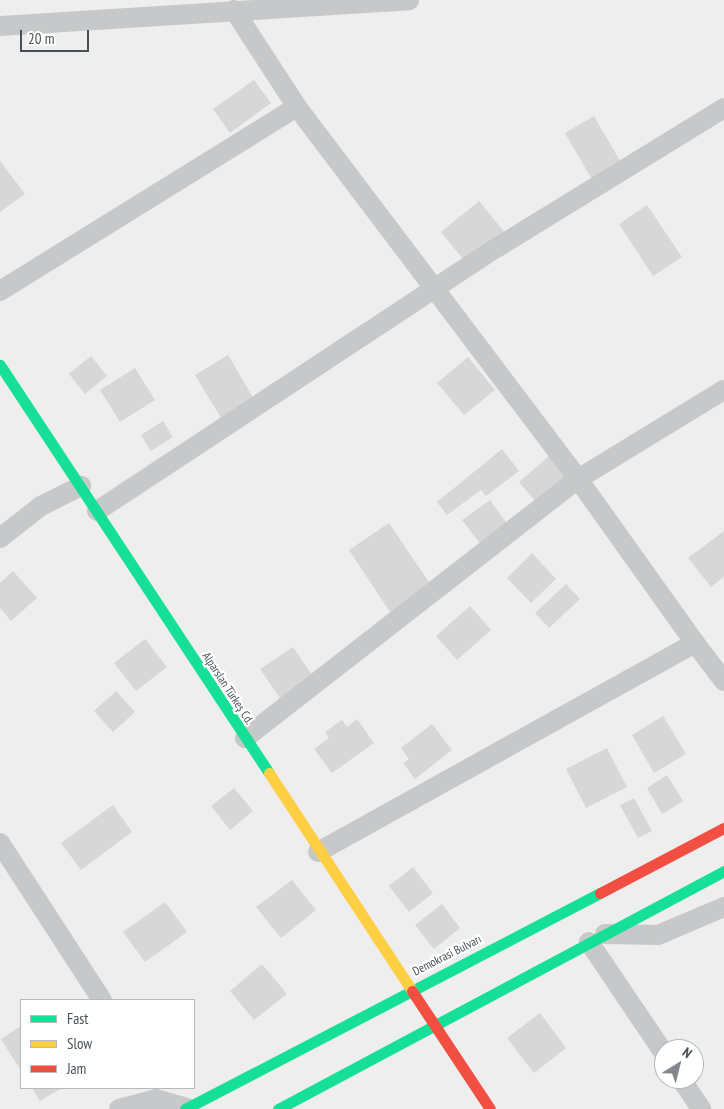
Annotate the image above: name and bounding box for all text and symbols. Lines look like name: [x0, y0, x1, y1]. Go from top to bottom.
scale bar: [22, 20, 91, 52]
text: 20 m: [28, 29, 54, 48]
street label: Alparslan Türkeş Cd.: [199, 649, 257, 727]
street label: Demokrasi Bulvarı: [410, 932, 484, 978]
legend: [20, 999, 195, 1089]
text: Fast: [67, 1009, 88, 1028]
text: Slow: [67, 1034, 92, 1053]
north arrow: [654, 1039, 704, 1089]
text: N: [679, 1043, 696, 1062]
text: Jam: [67, 1059, 86, 1078]

